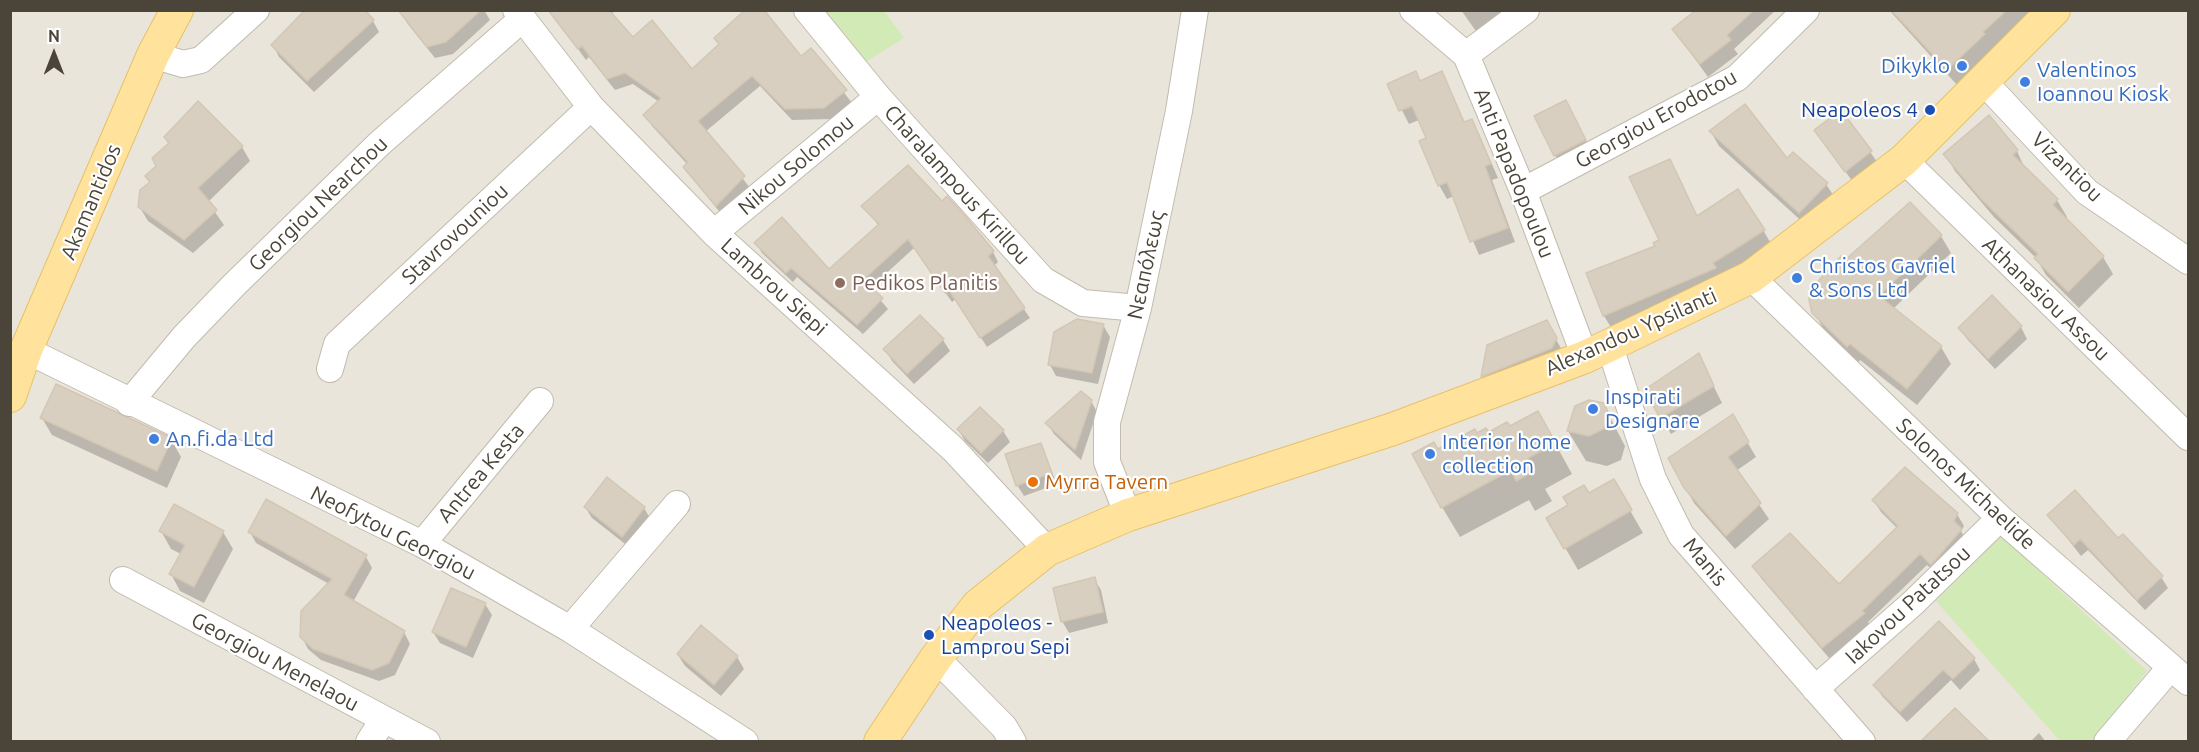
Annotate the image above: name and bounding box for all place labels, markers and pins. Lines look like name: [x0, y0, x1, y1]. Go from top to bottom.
place label: Dikyklo: [1881, 53, 1950, 79]
place label: Valentinos Ioannou Kiosk: [2037, 57, 2169, 107]
marker: Dikyklo: [1955, 59, 1969, 73]
marker: Valentinos Ioannou Kiosk: [2018, 75, 2032, 89]
place label: Neapoleos 4: [1801, 97, 1918, 123]
marker: Neapoleos 4: [1923, 103, 1937, 117]
place label: Christos Gavriel & Sons Ltd: [1809, 253, 1956, 303]
place label: Pedikos Planitis: [852, 270, 998, 296]
marker: Christos Gavriel & Sons Ltd: [1790, 271, 1804, 285]
marker: Pedikos Planitis: [833, 276, 847, 290]
place label: Inspirati Designare: [1605, 384, 1700, 434]
marker: Inspirati Designare: [1586, 402, 1600, 416]
place label: An.fi.da Ltd: [166, 426, 274, 452]
place label: Interior home collection: [1442, 429, 1571, 479]
marker: An.fi.da Ltd: [147, 432, 161, 446]
marker: Interior home collection: [1423, 447, 1437, 461]
place label: Myrra Tavern: [1045, 469, 1168, 495]
marker: Myrra Tavern: [1026, 475, 1040, 489]
place label: Neapoleos - Lamprou Sepi: [941, 610, 1070, 660]
marker: Neapoleos - Lamprou Sepi: [922, 628, 936, 642]

